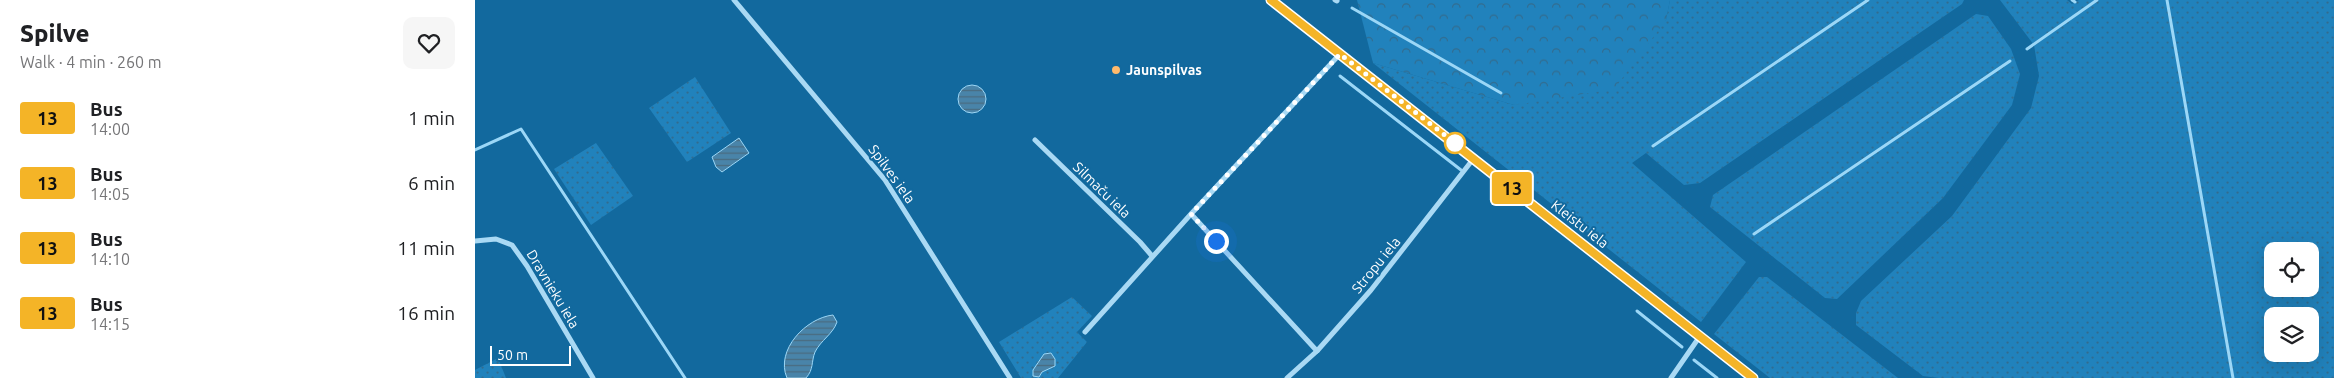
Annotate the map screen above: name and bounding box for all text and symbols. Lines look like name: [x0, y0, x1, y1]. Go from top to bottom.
button: heart: [403, 17, 455, 69]
text: Spilve: [20, 20, 90, 47]
text: Walk · 4 min · 260 m: [20, 53, 162, 71]
place label: Jaunspilvas: [1126, 62, 1202, 78]
marker: Jaunspilvas: [1110, 64, 1122, 76]
text: Bus: [90, 98, 123, 120]
text: 1 min: [408, 107, 455, 129]
text: 13: [37, 108, 58, 128]
text: 14:00: [90, 120, 130, 138]
unlabelled marker: [1444, 132, 1466, 154]
street label: Spilves iela: [865, 142, 919, 206]
street label: Silmaču iela: [1070, 159, 1134, 221]
text: Bus: [90, 163, 123, 185]
text: 6 min: [408, 172, 455, 194]
line badge: 13: [1489, 172, 1535, 204]
text: 13: [37, 173, 58, 193]
text: 13: [1502, 178, 1522, 198]
text: 14:05: [90, 185, 130, 203]
street label: Kleistu iela: [1548, 197, 1612, 251]
text: Bus: [90, 228, 123, 250]
your location: [1204, 229, 1229, 254]
street label: Stropu iela: [1348, 234, 1404, 296]
text: 11 min: [397, 237, 455, 259]
text: 13: [37, 238, 58, 258]
map controls: [2264, 242, 2319, 362]
button: locate: [2264, 242, 2319, 297]
street label: Dravnieku iela: [523, 247, 583, 331]
text: 14:10: [90, 250, 130, 268]
text: Bus: [90, 293, 123, 315]
text: 16 min: [397, 302, 455, 324]
text: 13: [37, 303, 58, 323]
button: layers: [2264, 307, 2319, 362]
text: 14:15: [90, 315, 130, 333]
scale bar: [490, 343, 571, 366]
text: 50 m: [497, 347, 528, 363]

